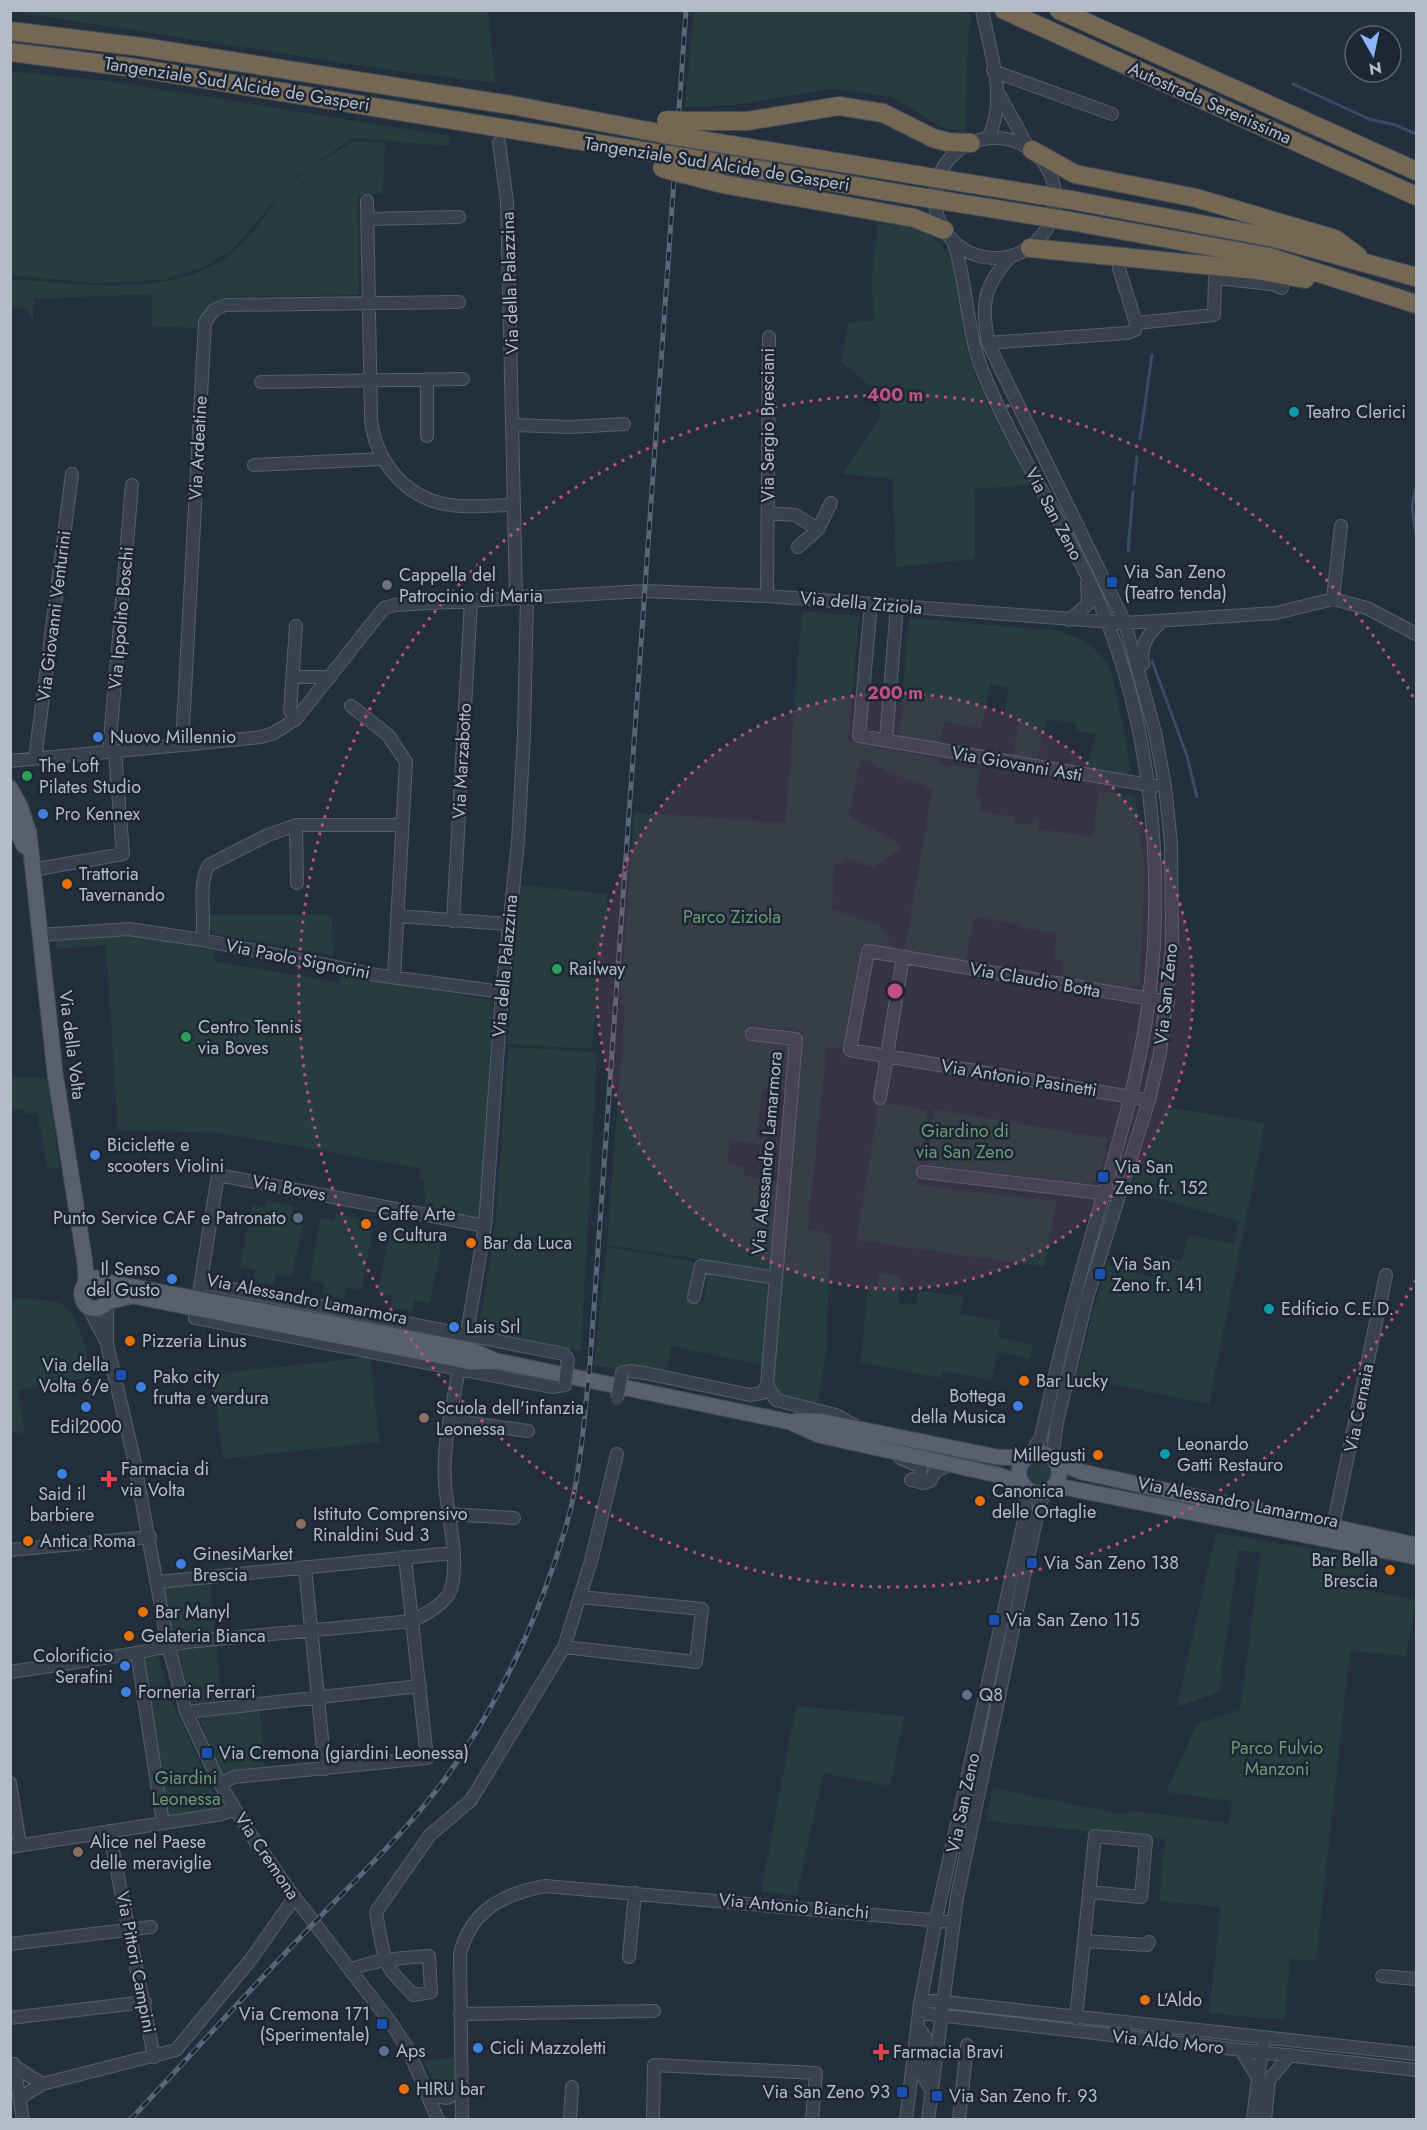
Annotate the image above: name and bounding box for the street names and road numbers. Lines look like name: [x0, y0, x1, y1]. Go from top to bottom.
street label: Tangenziale Sud Alcide de Gasperi: [102, 50, 372, 118]
street label: Autostrada Serenissima: [1124, 55, 1296, 151]
street label: Tangenziale Sud Alcide de Gasperi: [582, 130, 852, 198]
street label: Via della Palazzina: [495, 211, 525, 355]
street label: Via Sergio Bresciani: [755, 348, 781, 502]
street label: Via Ardeatine: [182, 395, 214, 501]
street label: Via San Zeno: [1019, 463, 1089, 565]
street label: Via Giovanni Venturini: [31, 529, 77, 703]
street label: Via Ippolito Boschi: [102, 545, 140, 691]
street label: Via della Ziziola: [799, 585, 923, 621]
street label: Via Marzabotto: [446, 702, 478, 820]
street label: Via Giovanni Asti: [949, 740, 1085, 788]
street label: Via della Palazzina: [486, 894, 524, 1038]
street label: Via Paolo Signorini: [223, 932, 373, 986]
street label: Via San Zeno: [1148, 942, 1184, 1046]
street label: Via Claudio Botta: [967, 956, 1103, 1004]
street label: Via della Volta: [52, 989, 92, 1101]
street label: Via Alessandro Lamarmora: [745, 1050, 789, 1256]
street label: Via Antonio Pasinetti: [939, 1053, 1099, 1103]
street label: Via Boves: [250, 1168, 328, 1208]
street label: Via Alessandro Lamarmora: [204, 1267, 410, 1331]
street label: Via Cernaia: [1338, 1361, 1380, 1455]
street label: Via Alessandro Lamarmora: [1135, 1470, 1341, 1534]
street label: Via San Zeno: [940, 1750, 986, 1855]
street label: Via Cremona: [228, 1807, 306, 1905]
street label: Via Antonio Bianchi: [718, 1886, 870, 1926]
street label: Via Pittori Campini: [110, 1889, 162, 2035]
street label: Via Aldo Moro: [1111, 2023, 1225, 2061]

